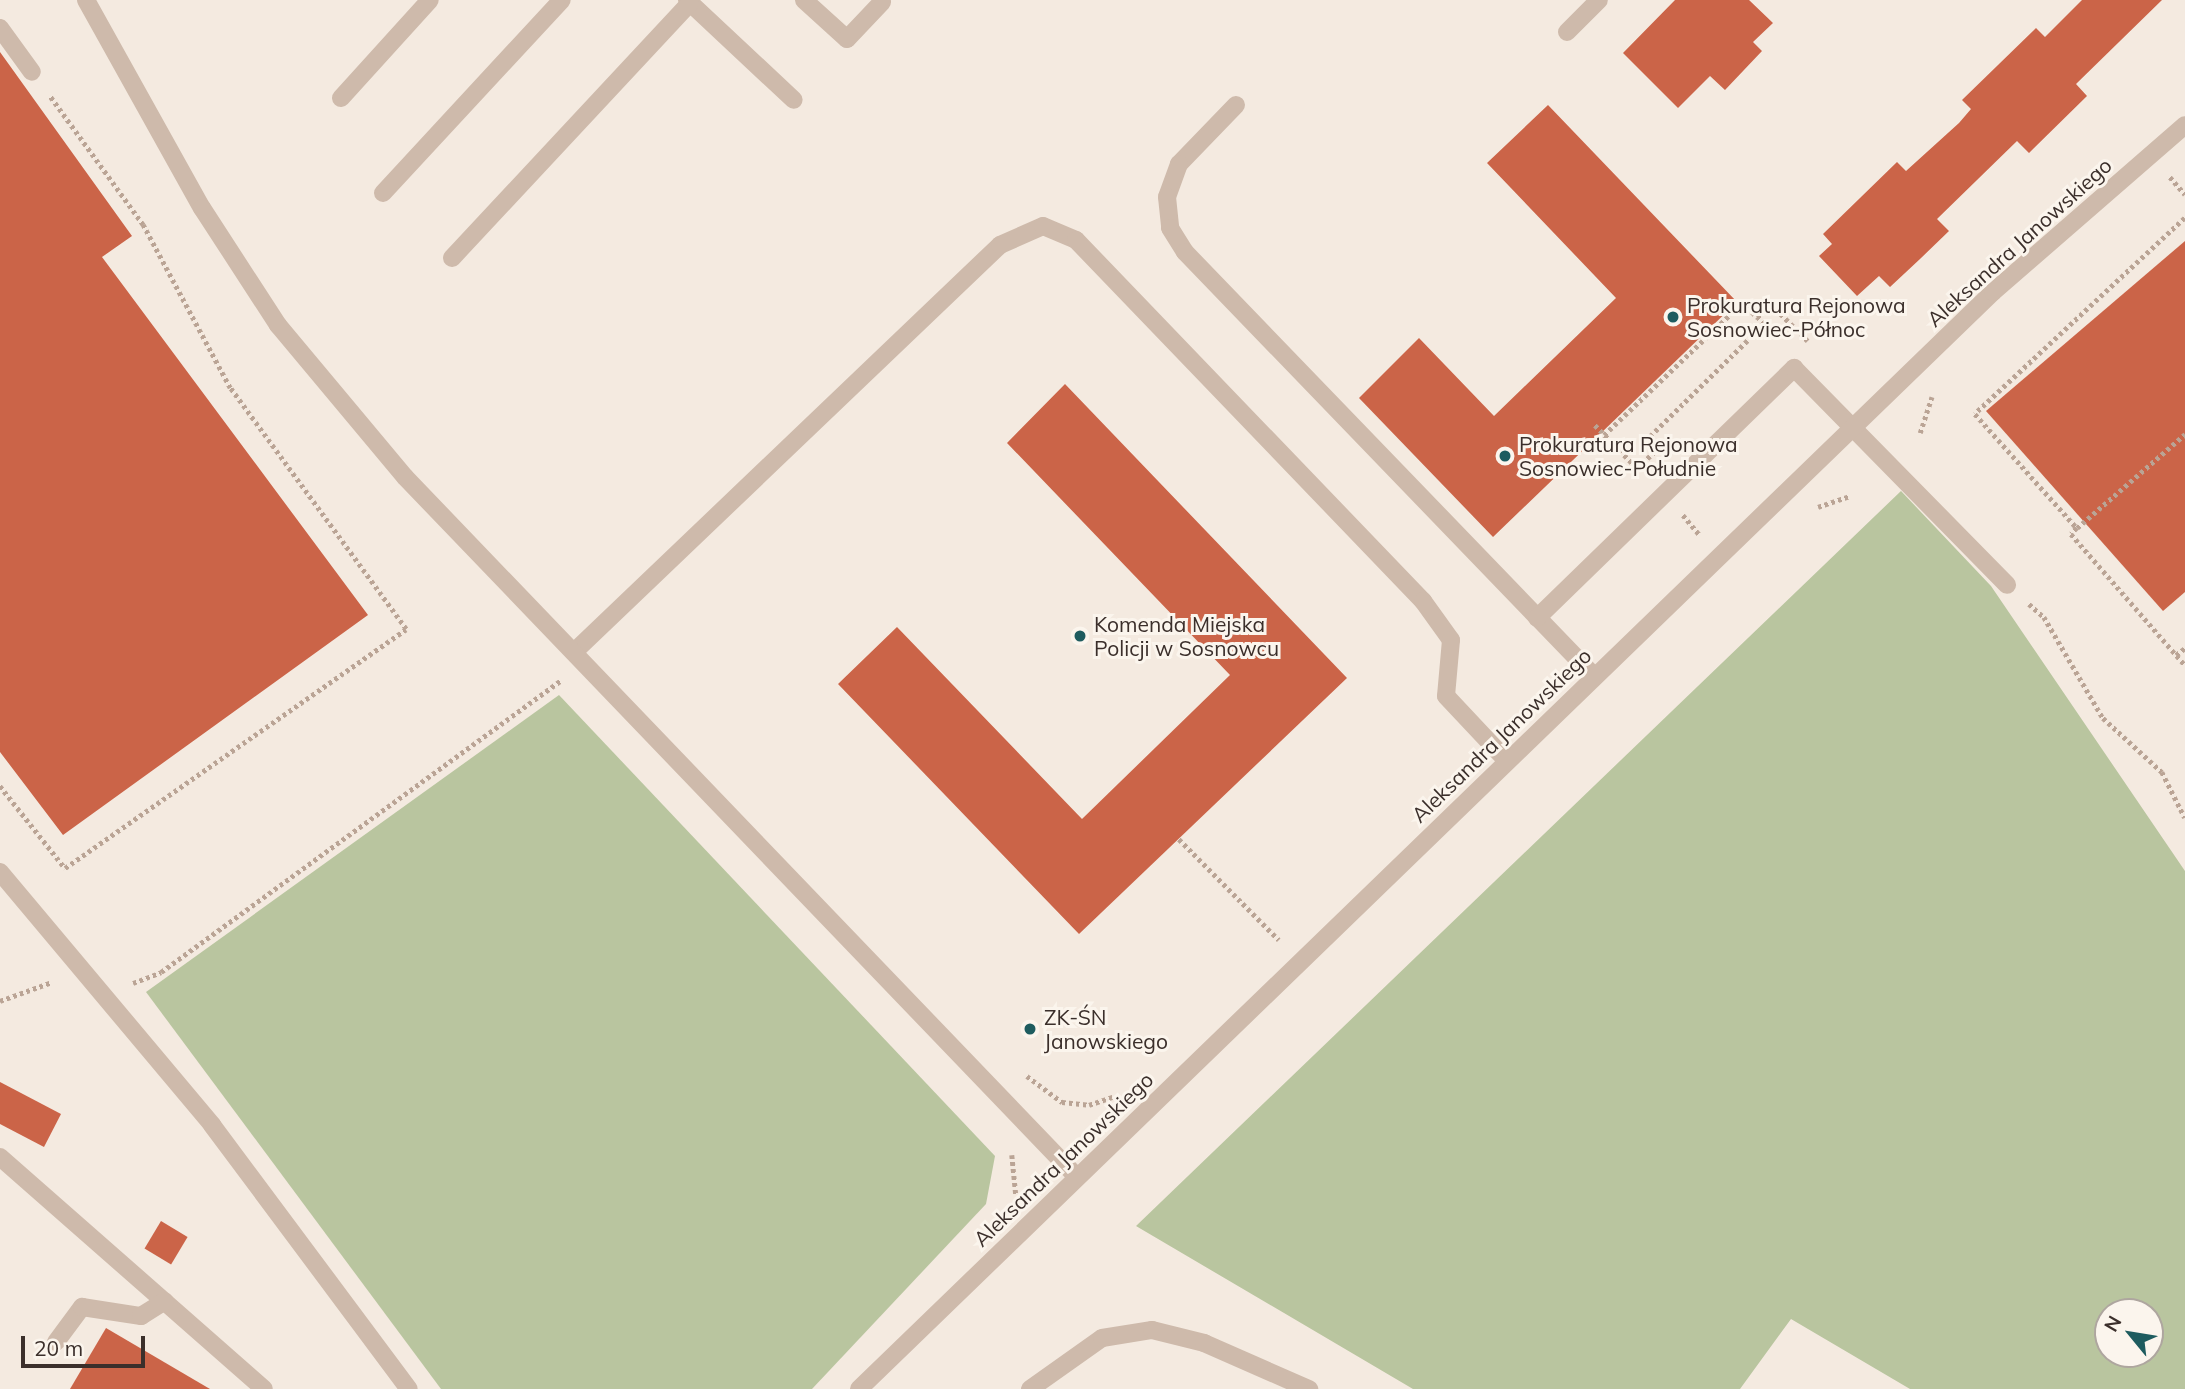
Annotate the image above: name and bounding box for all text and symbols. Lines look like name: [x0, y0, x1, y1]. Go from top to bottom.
street label: Aleksandra Janowskiego: [1921, 152, 2117, 332]
place label: Prokuratura Rejonowa Sosnowiec-Północ: [1687, 292, 1906, 342]
marker: Prokuratura Rejonowa Sosnowiec-Północ: [1665, 309, 1681, 325]
place label: Prokuratura Rejonowa Sosnowiec-Południe: [1519, 431, 1738, 481]
marker: Prokuratura Rejonowa Sosnowiec-Południe: [1497, 448, 1513, 464]
place label: Komenda Miejska Policji w Sosnowcu: [1094, 611, 1279, 661]
marker: Komenda Miejska Policji w Sosnowcu: [1072, 628, 1088, 644]
street label: Aleksandra Janowskiego: [1406, 643, 1596, 827]
place label: ZK-ŚN Janowskiego: [1044, 1004, 1168, 1054]
marker: ZK-ŚN Janowskiego: [1022, 1021, 1038, 1037]
street label: Aleksandra Janowskiego: [968, 1067, 1158, 1251]
north arrow: [2094, 1298, 2164, 1368]
text: N: [2099, 1311, 2127, 1336]
scale bar: [24, 1322, 149, 1366]
text: 20 m: [34, 1335, 83, 1361]

